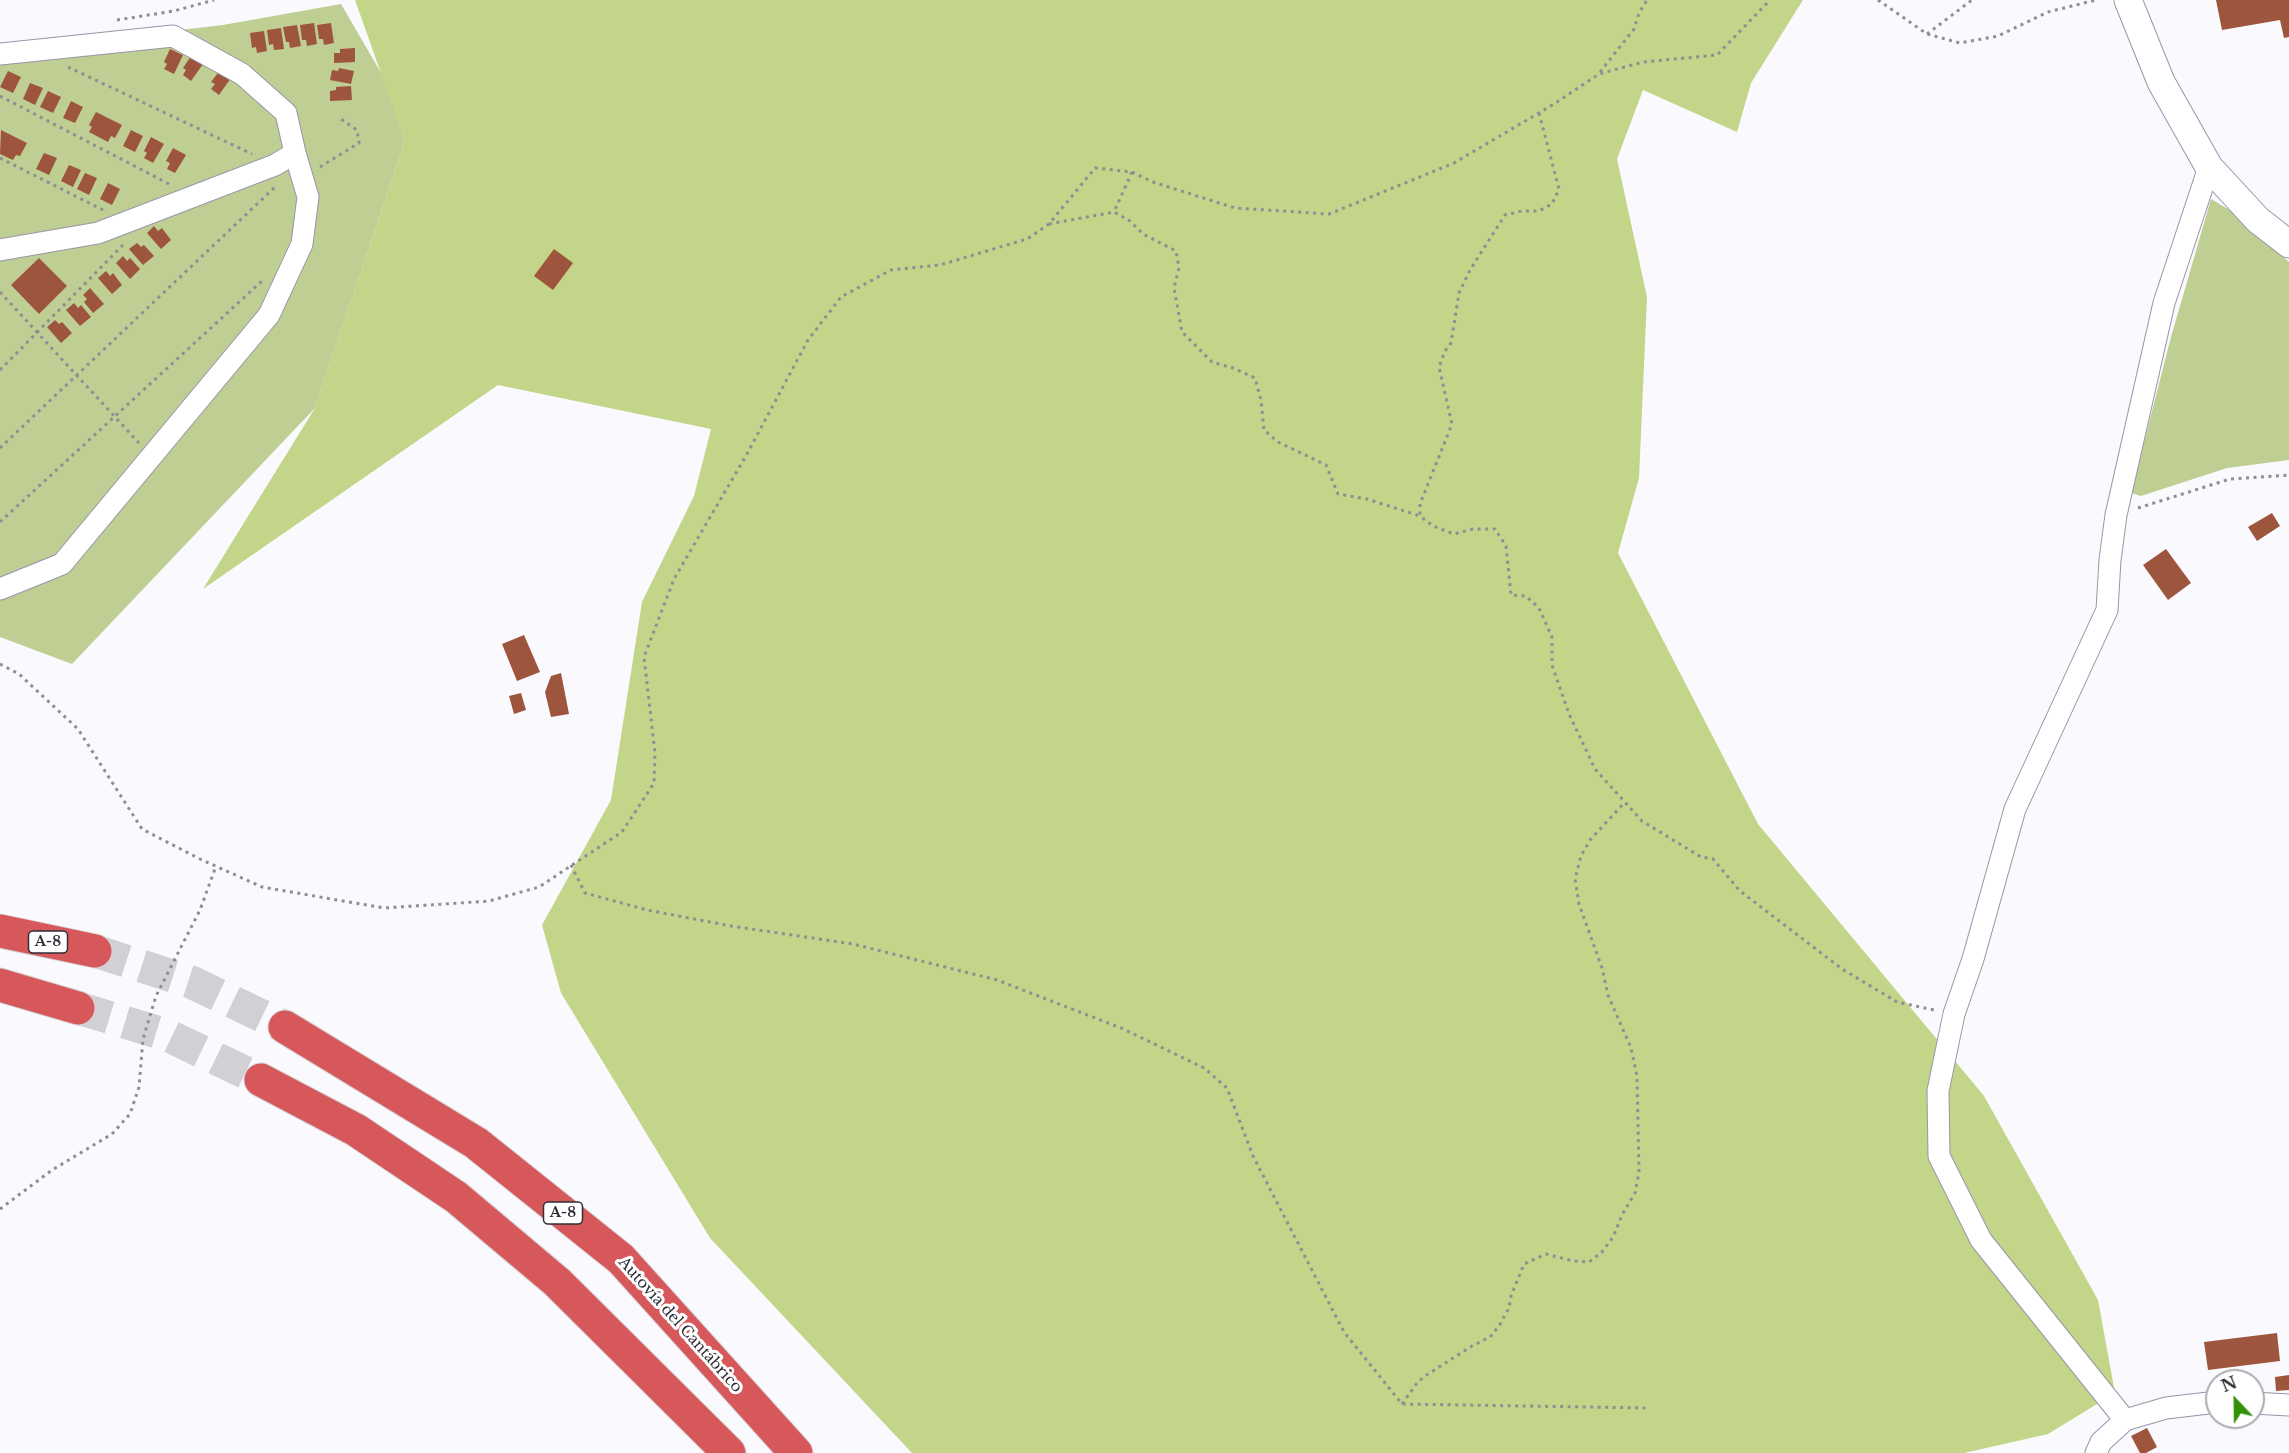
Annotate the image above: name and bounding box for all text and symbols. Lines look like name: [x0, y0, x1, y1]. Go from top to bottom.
road number: A-8: [28, 931, 68, 953]
road number: A-8: [544, 1202, 582, 1224]
street label: Autovía del Cantábrico: [614, 1254, 746, 1396]
north arrow: [2205, 1369, 2265, 1429]
text: N: [2218, 1372, 2240, 1396]

